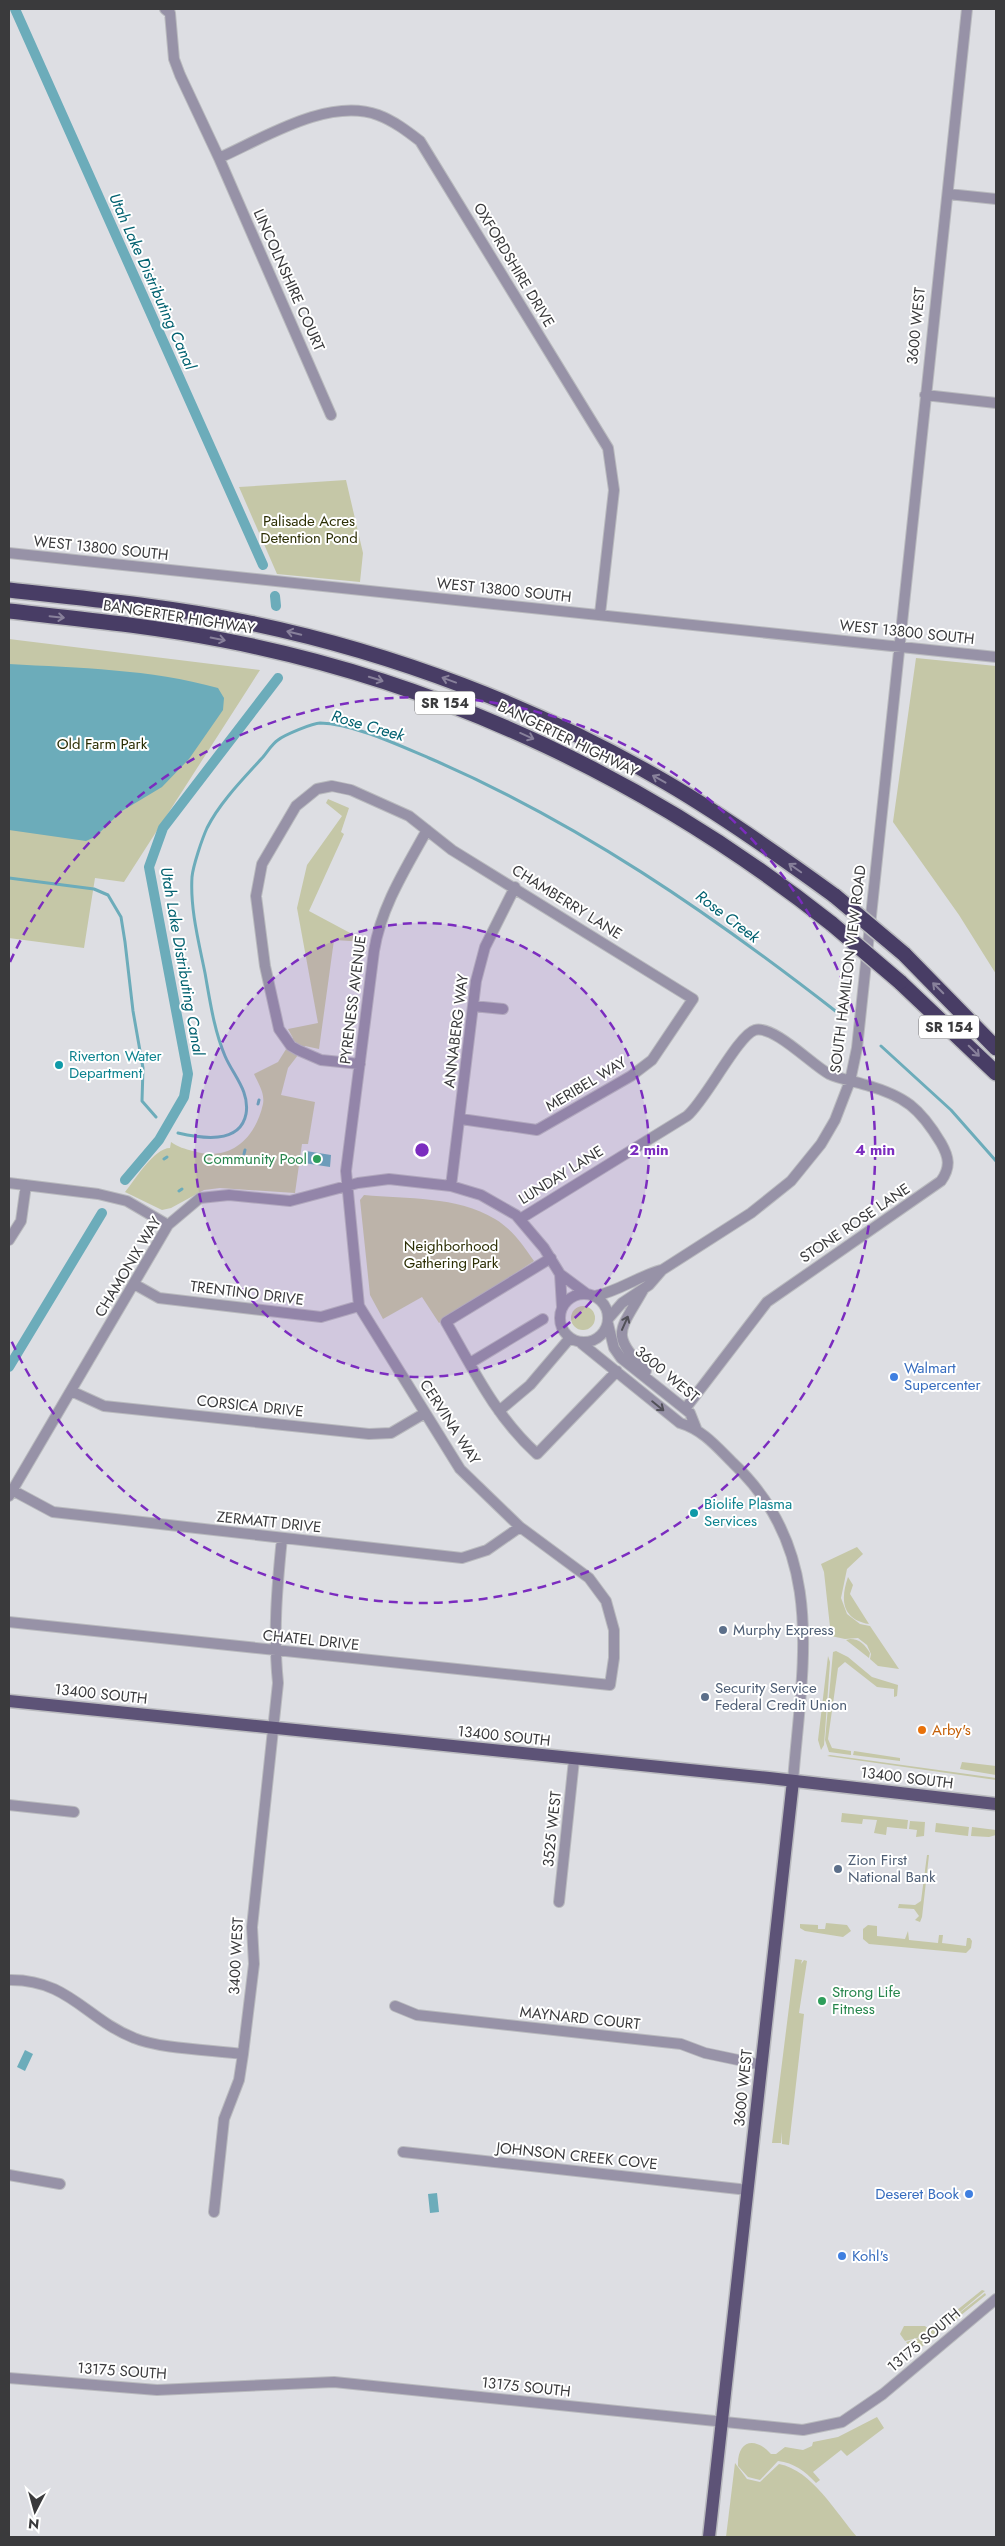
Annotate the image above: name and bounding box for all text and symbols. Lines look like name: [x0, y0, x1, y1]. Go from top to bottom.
water label: Utah Lake Distributing Canal: [103, 189, 202, 374]
street label: OXFORDSHIRE DRIVE: [468, 199, 560, 331]
street label: LINCOLNSHIRE COURT: [248, 206, 330, 354]
street label: 3600 WEST: [901, 286, 931, 366]
park label: Palisade Acres Detention Pond: [260, 510, 358, 549]
street label: WEST 13800 SOUTH: [32, 530, 170, 566]
street label: WEST 13800 SOUTH: [435, 572, 573, 608]
street label: BANGERTER HIGHWAY: [102, 594, 257, 640]
one-way arrow: [49, 612, 65, 621]
street label: WEST 13800 SOUTH: [838, 614, 976, 650]
one-way arrow: [286, 628, 302, 637]
one-way arrow: [210, 635, 226, 645]
one-way arrow: [367, 675, 383, 684]
one-way arrow: [441, 675, 457, 685]
road number: SR 154: [415, 691, 475, 714]
street label: BANGERTER HIGHWAY: [494, 695, 642, 783]
water label: Rose Creek: [329, 704, 408, 747]
one-way arrow: [519, 732, 534, 742]
park label: Old Farm Park: [57, 733, 148, 755]
one-way arrow: [653, 773, 667, 783]
street label: CHAMBERRY LANE: [508, 859, 626, 945]
one-way arrow: [789, 862, 803, 873]
street label: SOUTH HAMILTON VIEW ROAD: [824, 864, 872, 1074]
water label: Utah Lake Distributing Canal: [155, 865, 211, 1059]
water label: Rose Creek: [691, 885, 765, 949]
street label: PYRENESS AVENUE: [334, 934, 372, 1066]
street label: ANNABERG WAY: [438, 972, 474, 1089]
one-way arrow: [932, 982, 944, 994]
road number: SR 154: [919, 1016, 979, 1038]
place label: Riverton Water Department: [69, 1045, 163, 1084]
one-way arrow: [968, 1045, 981, 1057]
street label: MERIBEL WAY: [541, 1051, 631, 1117]
marker: Riverton Water Department: [53, 1059, 65, 1071]
text: 2 min: [629, 1139, 669, 1161]
text: 4 min: [855, 1139, 895, 1161]
street label: LUNDAY LANE: [514, 1140, 608, 1210]
centre of rings: [413, 1141, 431, 1159]
place label: Community Pool: [203, 1148, 307, 1170]
marker: Community Pool: [311, 1153, 323, 1165]
street label: STONE ROSE LANE: [795, 1178, 915, 1268]
street label: CHAMONIX WAY: [89, 1212, 167, 1321]
park label: Neighborhood Gathering Park: [404, 1235, 499, 1274]
street label: TRENTINO DRIVE: [189, 1275, 305, 1311]
one-way arrow: [620, 1316, 630, 1331]
street label: 3600 WEST: [630, 1341, 704, 1407]
place label: Walmart Supercenter: [904, 1357, 981, 1396]
marker: Walmart Supercenter: [888, 1371, 900, 1383]
street label: CERVINA WAY: [414, 1375, 486, 1469]
street label: CORSICA DRIVE: [195, 1389, 305, 1423]
one-way arrow: [652, 1400, 665, 1411]
place label: Biolife Plasma Services: [704, 1493, 792, 1532]
street label: ZERMATT DRIVE: [216, 1506, 322, 1538]
marker: Biolife Plasma Services: [688, 1507, 700, 1519]
place label: Murphy Express: [733, 1619, 833, 1641]
street label: CHATEL DRIVE: [262, 1624, 360, 1656]
marker: Murphy Express: [717, 1624, 729, 1636]
place label: Security Service Federal Credit Union: [715, 1677, 847, 1716]
street label: 13400 SOUTH: [53, 1678, 149, 1710]
marker: Security Service Federal Credit Union: [699, 1691, 711, 1703]
place label: Arby's: [932, 1719, 971, 1741]
street label: 13400 SOUTH: [456, 1720, 552, 1752]
marker: Arby's: [916, 1724, 928, 1736]
street label: 13400 SOUTH: [859, 1761, 955, 1795]
street label: 3525 WEST: [537, 1790, 567, 1868]
place label: Zion First National Bank: [848, 1849, 936, 1888]
marker: Zion First National Bank: [832, 1863, 844, 1875]
street label: 3400 WEST: [223, 1917, 249, 1995]
place label: Strong Life Fitness: [832, 1981, 901, 2020]
marker: Strong Life Fitness: [816, 1995, 828, 2007]
street label: MAYNARD COURT: [519, 2001, 641, 2035]
street label: 3600 WEST: [728, 2048, 758, 2128]
street label: JOHNSON CREEK COVE: [493, 2136, 659, 2175]
place label: Deseret Book: [875, 2183, 959, 2205]
marker: Deseret Book: [963, 2188, 975, 2200]
place label: Kohl's: [852, 2245, 888, 2267]
marker: Kohl's: [836, 2250, 848, 2262]
street label: 13175 SOUTH: [883, 2303, 965, 2377]
street label: 13175 SOUTH: [76, 2357, 168, 2385]
street label: 13175 SOUTH: [480, 2371, 572, 2403]
north arrow: [10, 2486, 60, 2536]
text: N: [27, 2513, 40, 2534]

